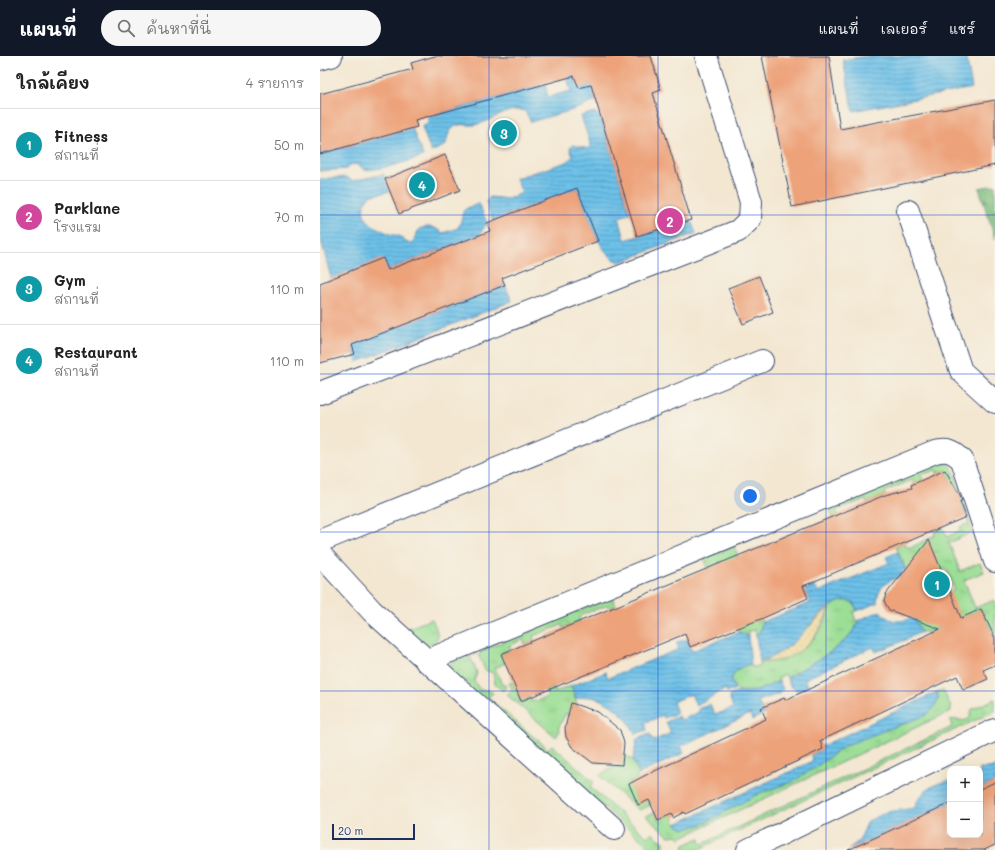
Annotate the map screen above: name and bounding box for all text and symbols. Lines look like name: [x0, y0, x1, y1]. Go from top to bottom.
search box: [101, 10, 381, 46]
text: แผนที่: [20, 16, 77, 41]
icon: search: [115, 17, 137, 39]
text: ค้นหาที่นี่: [147, 18, 211, 38]
text: แผนที่: [819, 19, 859, 38]
text: เลเยอร์: [881, 19, 927, 38]
text: แชร์: [949, 19, 975, 38]
text: ใกล้เคียง: [16, 71, 90, 93]
text: 4 รายการ: [246, 74, 304, 91]
pin: 3: [491, 118, 517, 148]
text: Fitness: [54, 126, 108, 146]
text: 1: [26, 136, 32, 153]
text: 50 m: [274, 136, 304, 153]
text: สถานที่: [54, 146, 99, 163]
pin: 4: [409, 170, 435, 200]
text: Parklane: [54, 198, 120, 218]
pin: 2: [657, 206, 683, 236]
text: 2: [25, 208, 33, 225]
text: 70 m: [274, 208, 304, 225]
text: โรงแรม: [54, 218, 101, 235]
text: Gym: [54, 270, 86, 290]
text: 3: [25, 280, 33, 297]
text: 110 m: [270, 280, 304, 297]
text: สถานที่: [54, 290, 99, 307]
text: Restaurant: [54, 342, 138, 362]
text: 4: [25, 352, 33, 369]
text: 110 m: [270, 352, 304, 369]
text: สถานที่: [54, 362, 99, 379]
your location: [740, 486, 760, 506]
pin: 1: [924, 569, 950, 599]
map controls: [947, 766, 983, 838]
button: +: [947, 766, 983, 802]
button: −: [947, 802, 983, 838]
scale bar: [332, 822, 415, 841]
text: 20 m: [338, 823, 363, 838]

